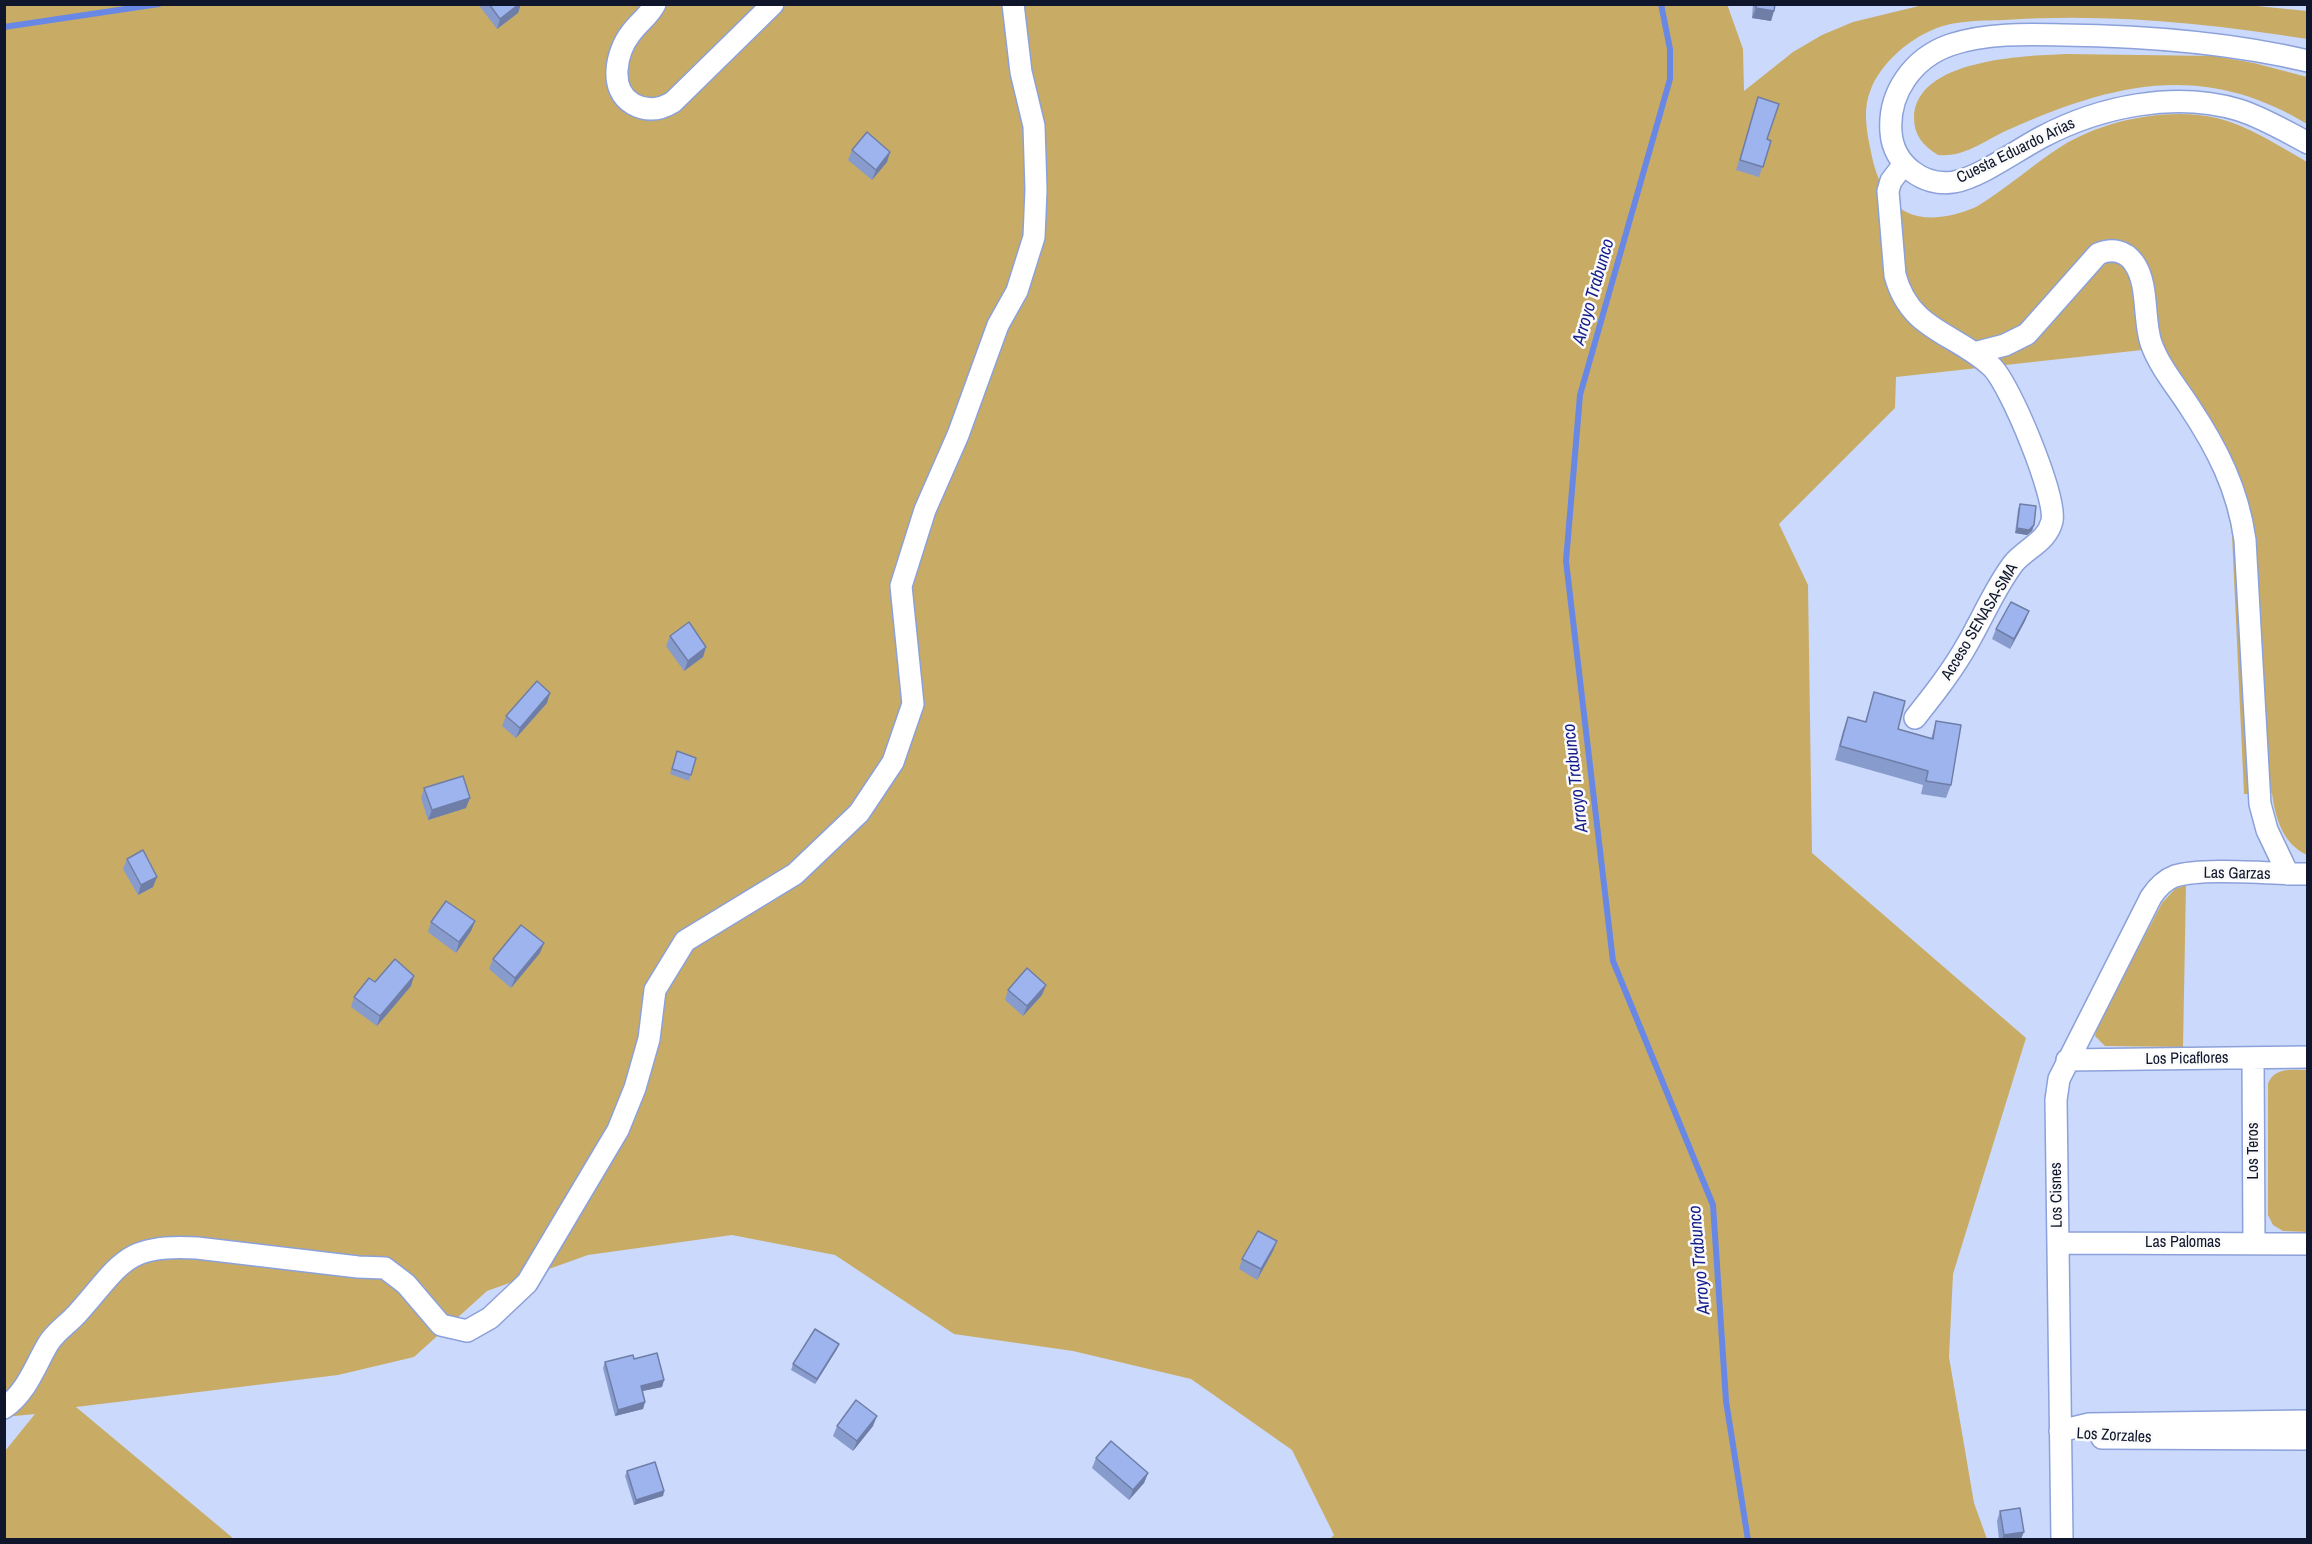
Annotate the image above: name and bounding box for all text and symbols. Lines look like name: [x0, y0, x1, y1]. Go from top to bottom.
street label: Cuesta Eduardo Arias: [1954, 114, 2078, 188]
water label: Arroyo Trabunco: [1569, 237, 1619, 347]
street label: Acceso SENASA-SMA: [1938, 560, 2022, 684]
water label: Arroyo Trabunco: [1559, 722, 1593, 834]
street label: Las Garzas: [2203, 864, 2271, 884]
street label: Los Picaflores: [2145, 1049, 2229, 1069]
street label: Los Teros: [2244, 1123, 2264, 1179]
street label: Los Cisnes: [2047, 1162, 2067, 1228]
water label: Arroyo Trabunco: [1684, 1205, 1716, 1315]
street label: Las Palomas: [2145, 1233, 2221, 1253]
street label: Los Zorzales: [2076, 1424, 2152, 1448]

